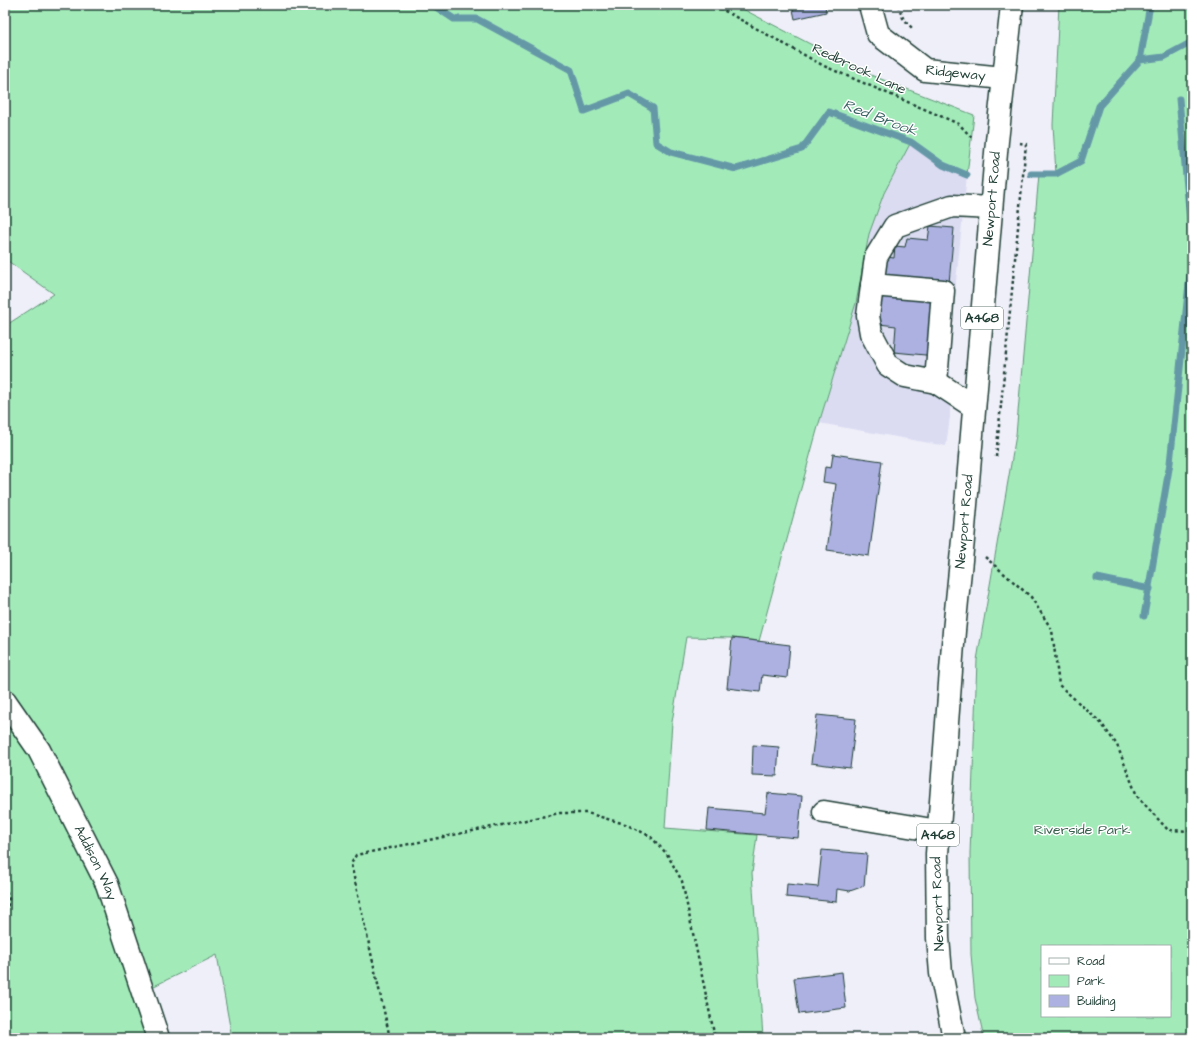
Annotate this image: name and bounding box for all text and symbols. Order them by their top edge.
street label: Redbrook Lane [809,38,910,100]
street label: Ridgeway [925,60,987,86]
water label: Red Brook [840,94,921,142]
street label: Newport Road [978,151,1006,247]
road number: A468 [961,307,1003,329]
street label: Newport Road [950,474,979,570]
park label: Riverside Park [1034,820,1131,840]
street label: Addison Way [69,822,122,903]
road number: A468 [917,824,959,846]
street label: Newport Road [926,856,950,952]
legend [1041,945,1171,1017]
text: Road [1077,953,1105,970]
text: Park [1077,973,1105,990]
text: Building [1077,993,1115,1011]

